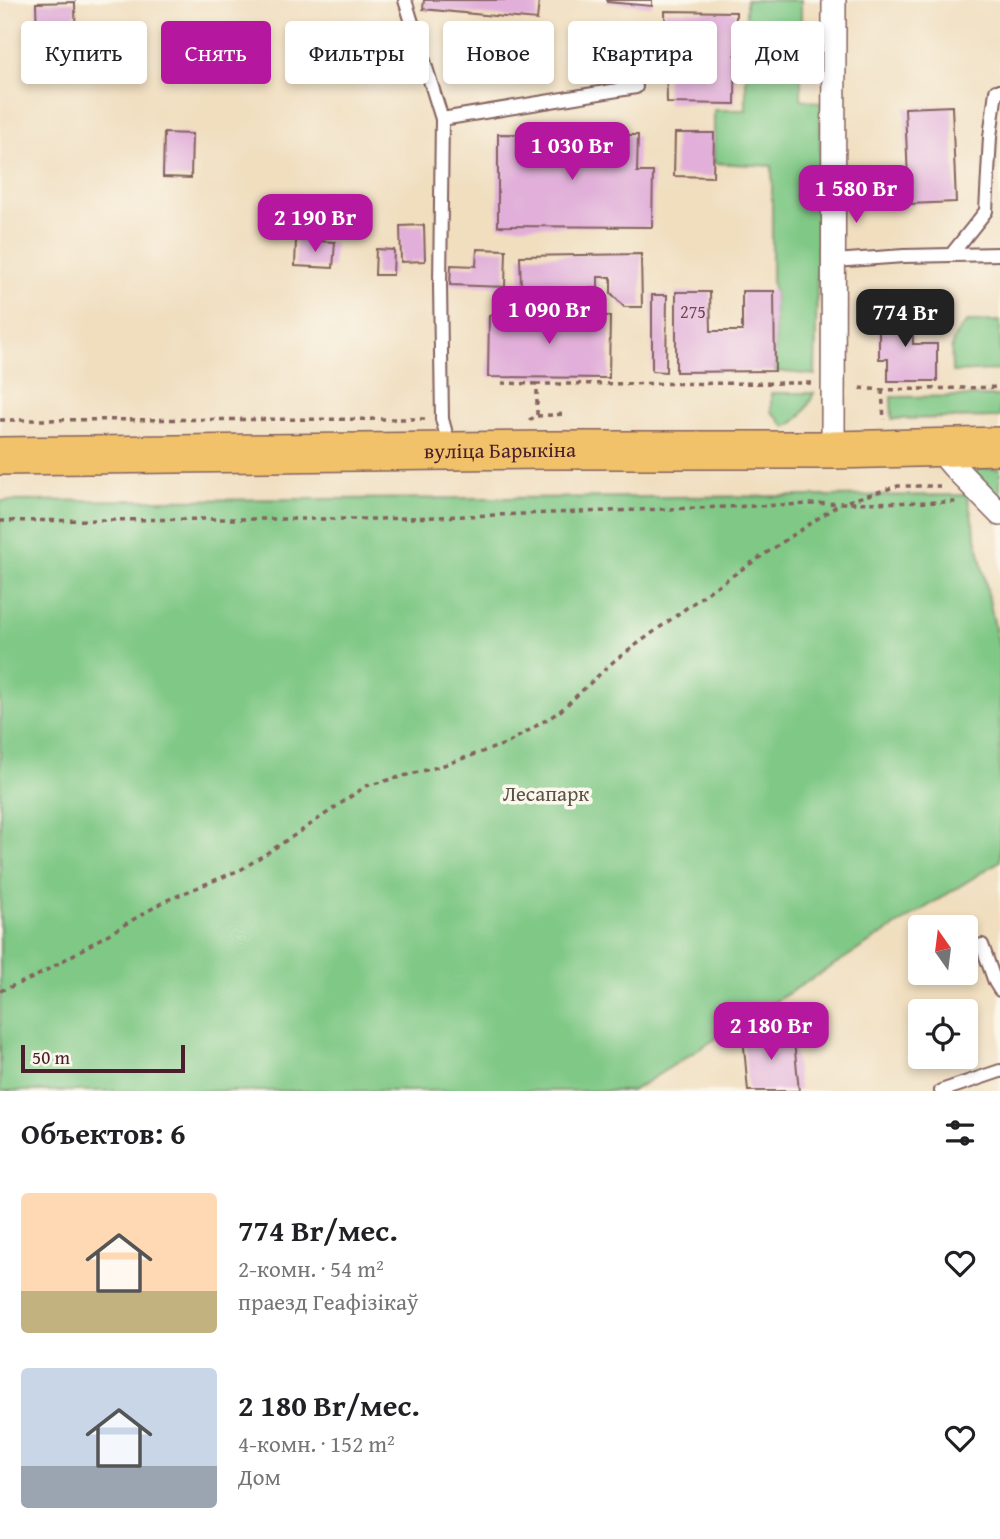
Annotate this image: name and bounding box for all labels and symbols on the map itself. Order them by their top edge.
pin: 1 030 Br [500,122,644,182]
pin: 1 580 Br [784,166,928,225]
pin: 2 190 Br [243,194,387,254]
pin: 1 090 Br [477,286,621,346]
pin: 774 Br [848,290,962,349]
house number: 275 [680,298,706,325]
street label: вуліца Барыкіна [424,434,576,466]
park label: Лесапарк [503,778,589,809]
north arrow [908,915,978,985]
pin: 2 180 Br [699,1002,843,1062]
scale bar [21,1042,186,1074]

